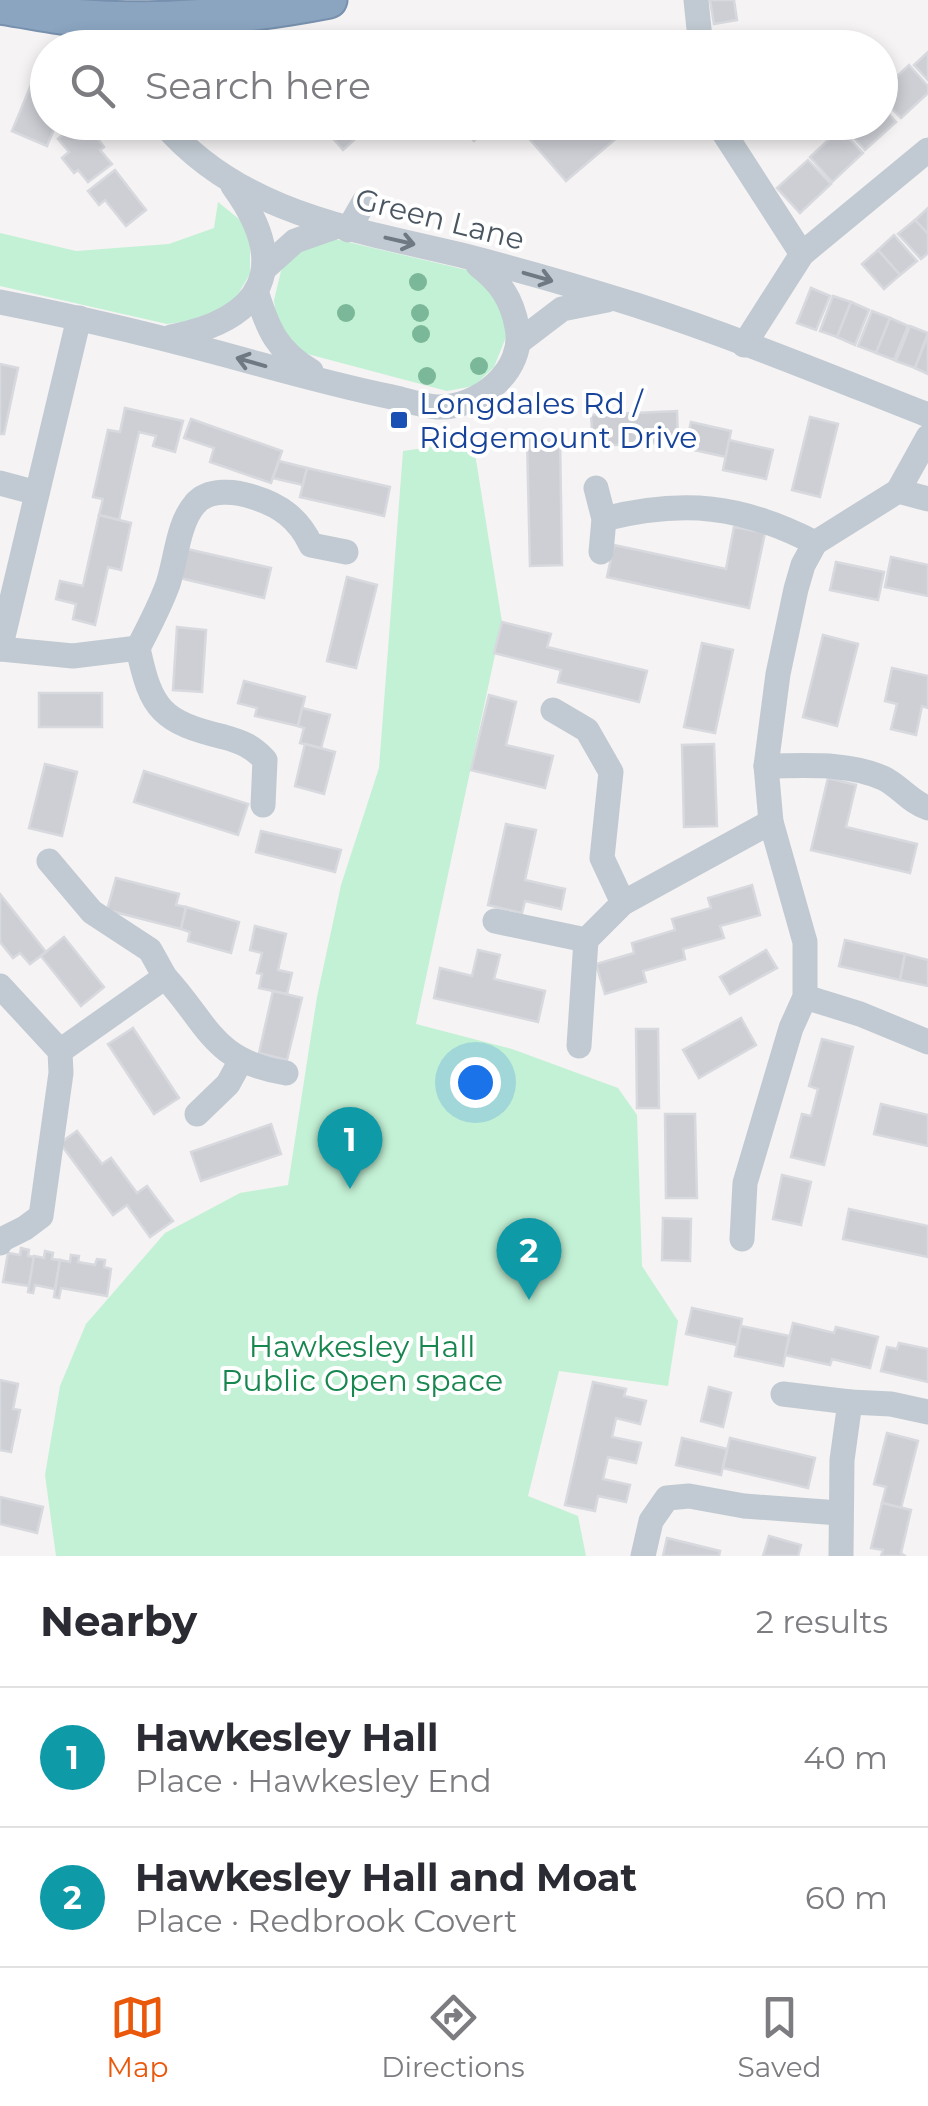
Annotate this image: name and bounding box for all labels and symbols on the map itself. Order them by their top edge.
street label: Green Lane [352,180,528,258]
one-way arrow [383,233,415,251]
one-way arrow [522,269,553,287]
one-way arrow [236,352,267,370]
place label: Longdales Rd / Ridgemount Drive [419,385,697,456]
marker: Longdales Rd / Ridgemount Drive [388,409,410,431]
your location [450,1057,501,1108]
pin: 1 [318,1106,382,1189]
pin: 2 [496,1218,562,1300]
park label: Hawkesley Hall Public Open space [221,1328,503,1399]

